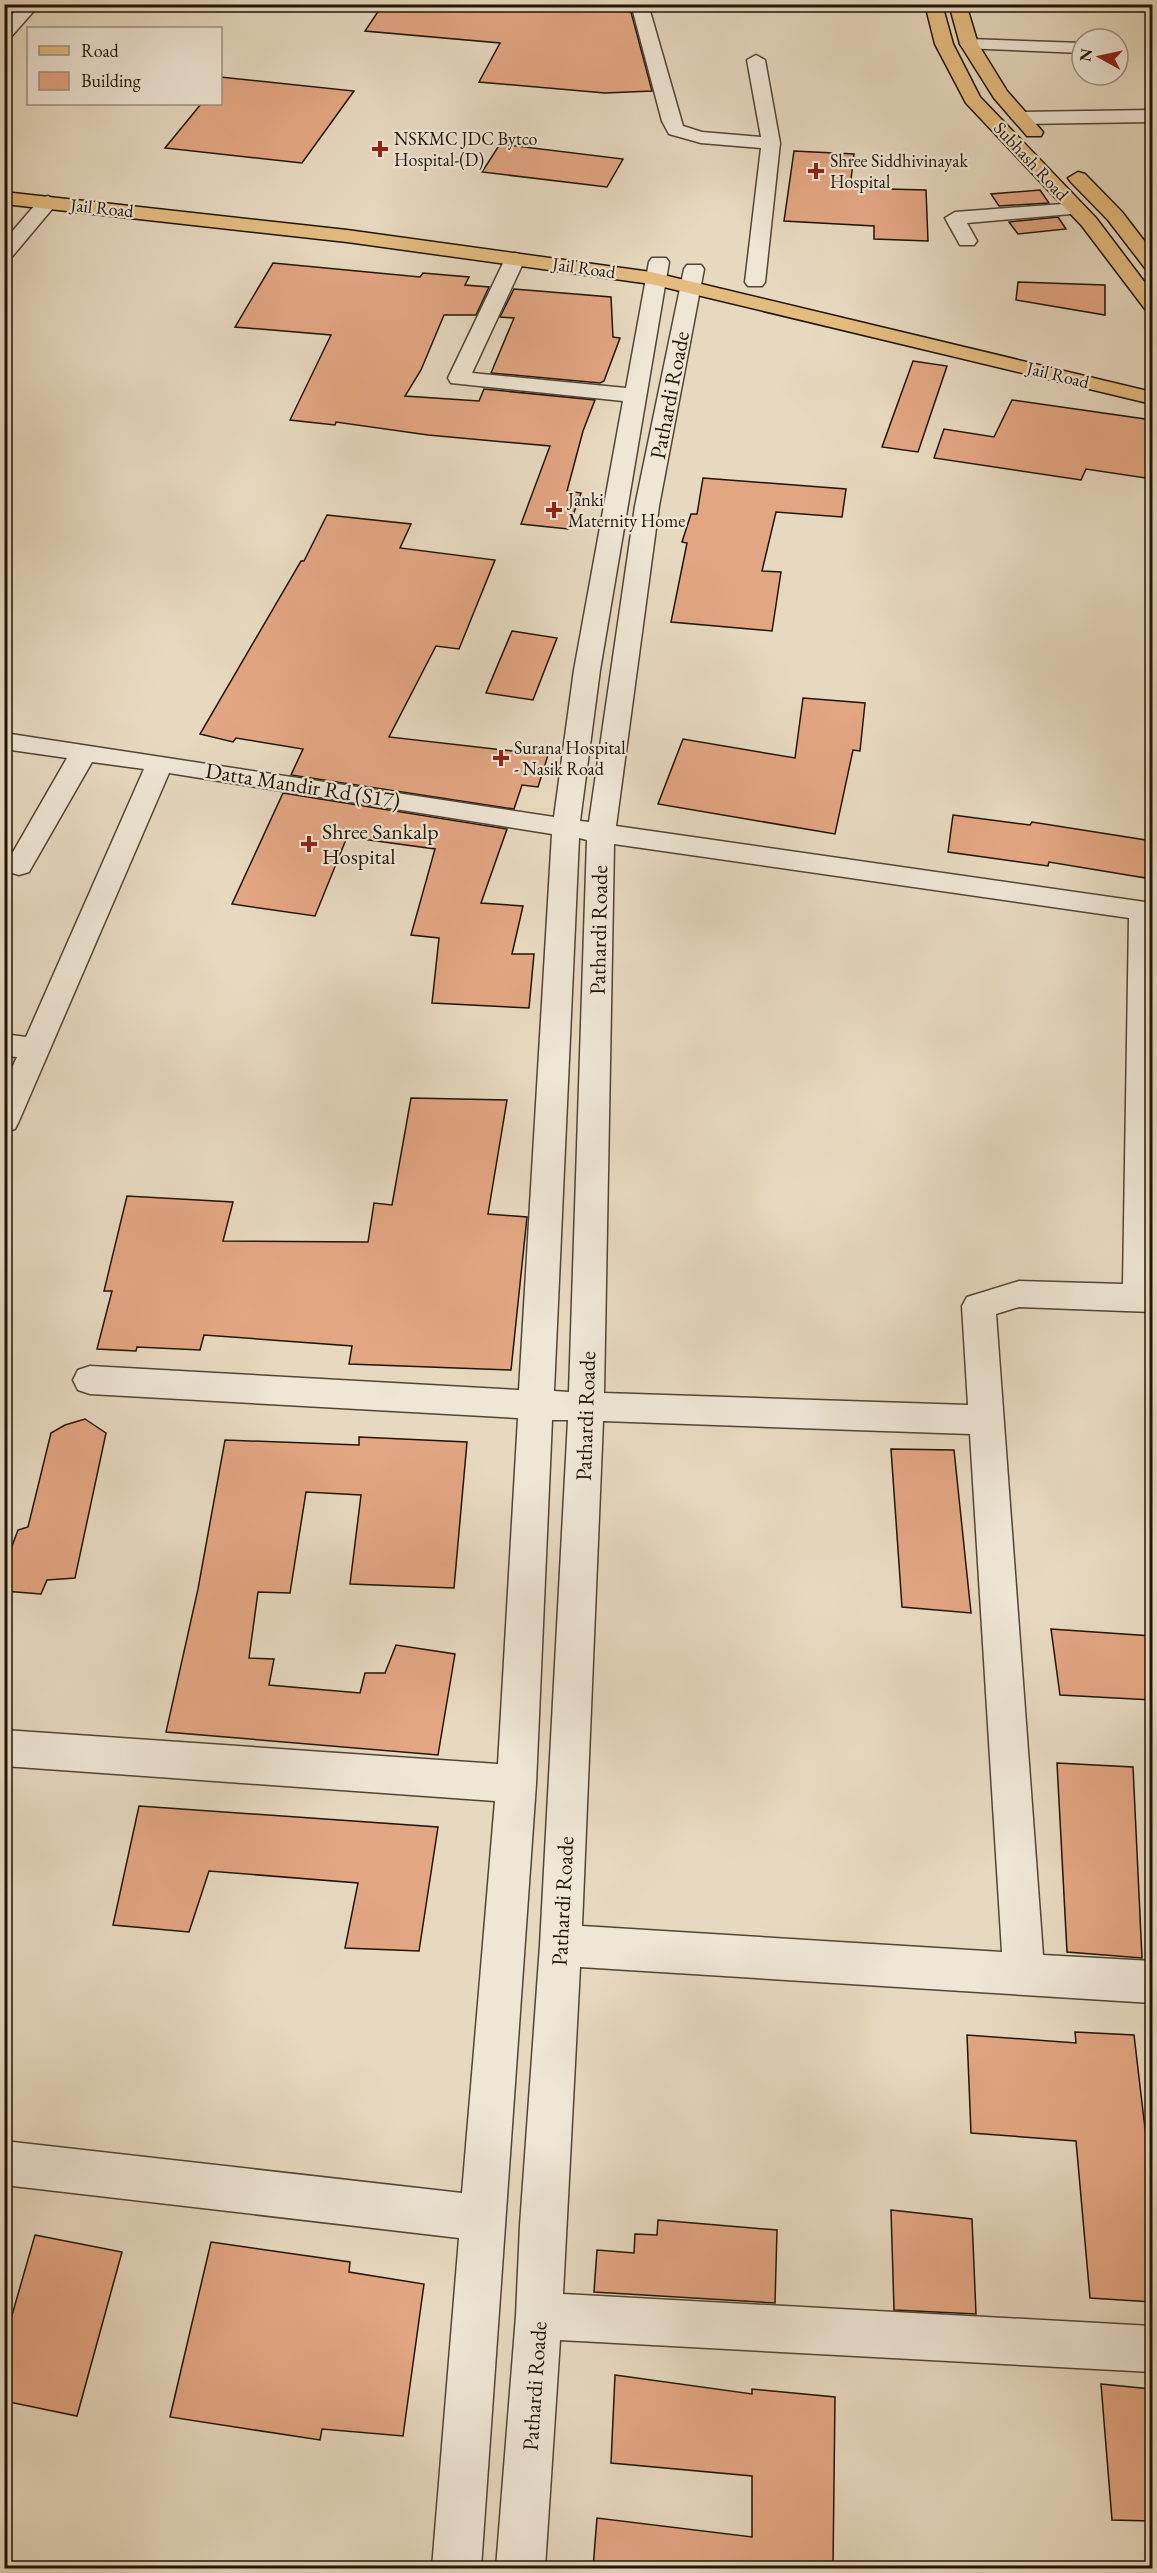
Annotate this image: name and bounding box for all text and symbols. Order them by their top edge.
legend [27,27,222,105]
north arrow [1070,27,1130,87]
text: Road [81,39,120,62]
text: N [1074,47,1097,63]
text: Building [81,69,141,92]
street label: Subhash Road [989,116,1074,206]
place label: NSKMC JDC Bytco Hospital-(D) [394,127,538,171]
marker: NSKMC JDC Bytco Hospital-(D) [371,140,389,158]
place label: Shree Siddhivinayak Hospital [830,149,968,193]
marker: Shree Siddhivinayak Hospital [807,162,825,180]
street label: Jail Road [67,193,136,222]
street label: Jail Road [549,251,618,283]
street label: Pathardi Roade [643,328,696,462]
street label: Jail Road [1023,355,1092,394]
place label: Janki Maternity Home [566,488,685,532]
marker: Janki Maternity Home [545,501,563,519]
place label: Surana Hospital - Nasik Road [514,736,626,780]
marker: Surana Hospital - Nasik Road [492,749,510,767]
street label: Datta Mandir Rd (S17) [203,756,402,815]
place label: Shree Sankalp Hospital [322,817,439,871]
marker: Shree Sankalp Hospital [300,835,318,853]
street label: Pathardi Roade [583,864,614,995]
street label: Pathardi Roade [569,1350,602,1481]
street label: Pathardi Roade [545,1835,580,1967]
street label: Pathardi Roade [516,2320,554,2452]

